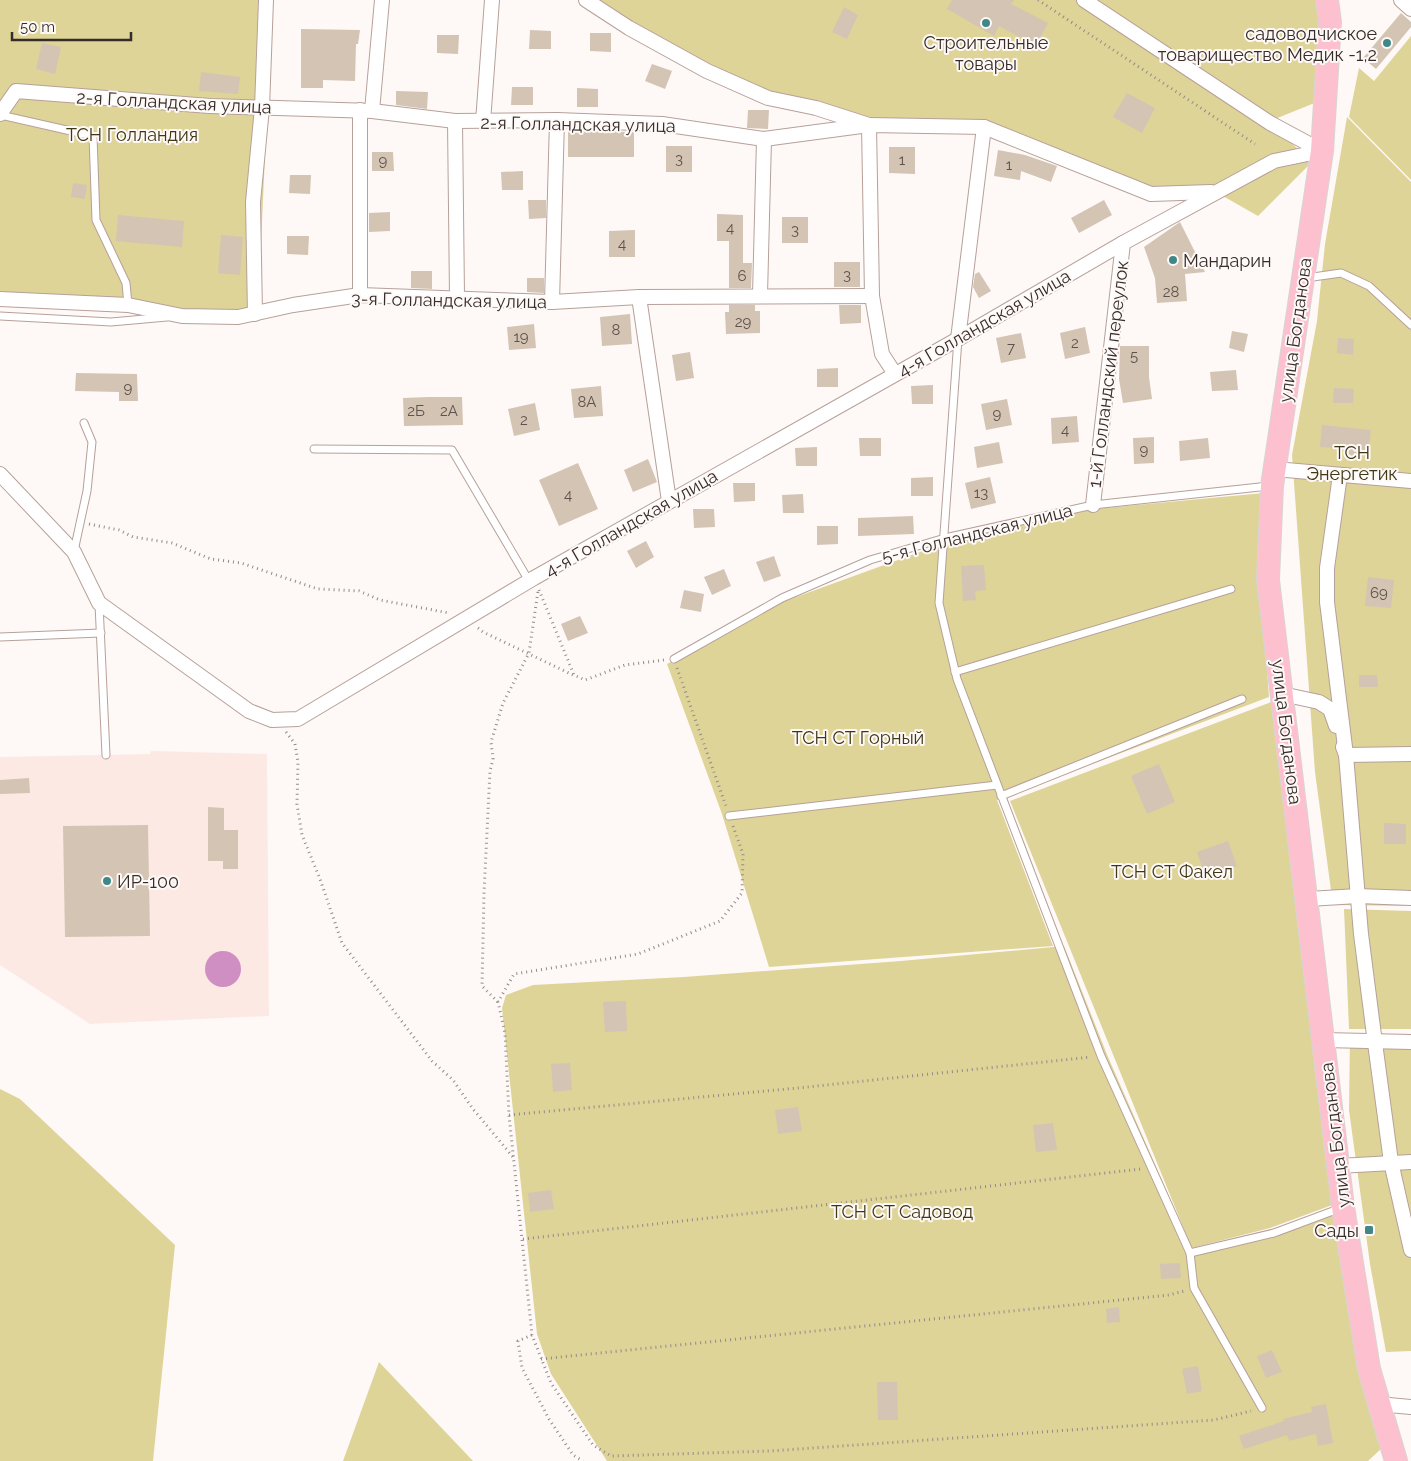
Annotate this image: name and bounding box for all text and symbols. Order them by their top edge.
scale bar [12,10,131,42]
marker: Строительные товары [980,17,992,29]
text: 50 m [20,18,55,36]
place label: садоводчиское товарищество Медик -1,2 [1158,23,1377,65]
place label: Строительные товары [924,32,1049,74]
marker: садоводчиское товарищество Медик -1,2 [1381,37,1393,49]
street label: 2-я Голландская улица [76,86,272,118]
street label: 2-я Голландская улица [480,112,676,136]
park label: ТСН Голландия [66,124,198,145]
house number: 3 [675,150,683,168]
house number: 1 [899,151,906,169]
house number: 9 [379,152,388,170]
house number: 1 [1006,156,1013,174]
house number: 4 [726,219,734,237]
house number: 3 [791,221,799,239]
house number: 4 [618,235,626,253]
place label: Мандарин [1183,250,1272,271]
marker: Мандарин [1167,254,1179,266]
street label: улица Богданова [1274,256,1316,404]
street label: 1-й Голландский переулок [1084,259,1132,489]
street label: 4-я Голландская улица [894,265,1074,381]
house number: 3 [843,266,851,284]
house number: 6 [737,267,747,285]
house number: 28 [1163,283,1179,301]
street label: 3-я Голландская улица [351,288,547,312]
house number: 29 [735,313,752,331]
house number: 8 [612,321,621,339]
house number: 19 [513,328,529,346]
house number: 2 [1071,334,1079,352]
house number: 7 [1007,339,1015,357]
house number: 5 [1130,347,1138,365]
house number: 9 [124,379,133,397]
house number: 8А [578,393,596,411]
house number: 2Б [407,402,425,420]
house number: 2А [440,402,458,420]
house number: 9 [993,405,1002,423]
house number: 2 [520,411,528,429]
house number: 4 [1061,421,1069,439]
house number: 9 [1140,441,1149,459]
park label: ТСН Энергетик [1306,442,1398,484]
street label: 4-я Голландская улица [541,465,721,581]
house number: 13 [974,484,988,502]
house number: 4 [564,486,572,504]
street label: 5-я Голландская улица [879,499,1075,567]
house number: 69 [1370,584,1388,602]
street label: улица Богданова [1268,658,1306,806]
park label: ТСН СТ Горный [792,727,924,748]
park label: ТСН СТ Факел [1111,861,1233,882]
place label: ИР-100 [117,871,179,892]
marker: ИР-100 [101,875,113,887]
street label: улица Богданова [1316,1061,1354,1209]
park label: ТСН СТ Садовод [831,1201,973,1222]
place label: Сады [1314,1220,1359,1241]
marker: Сады [1363,1224,1375,1236]

